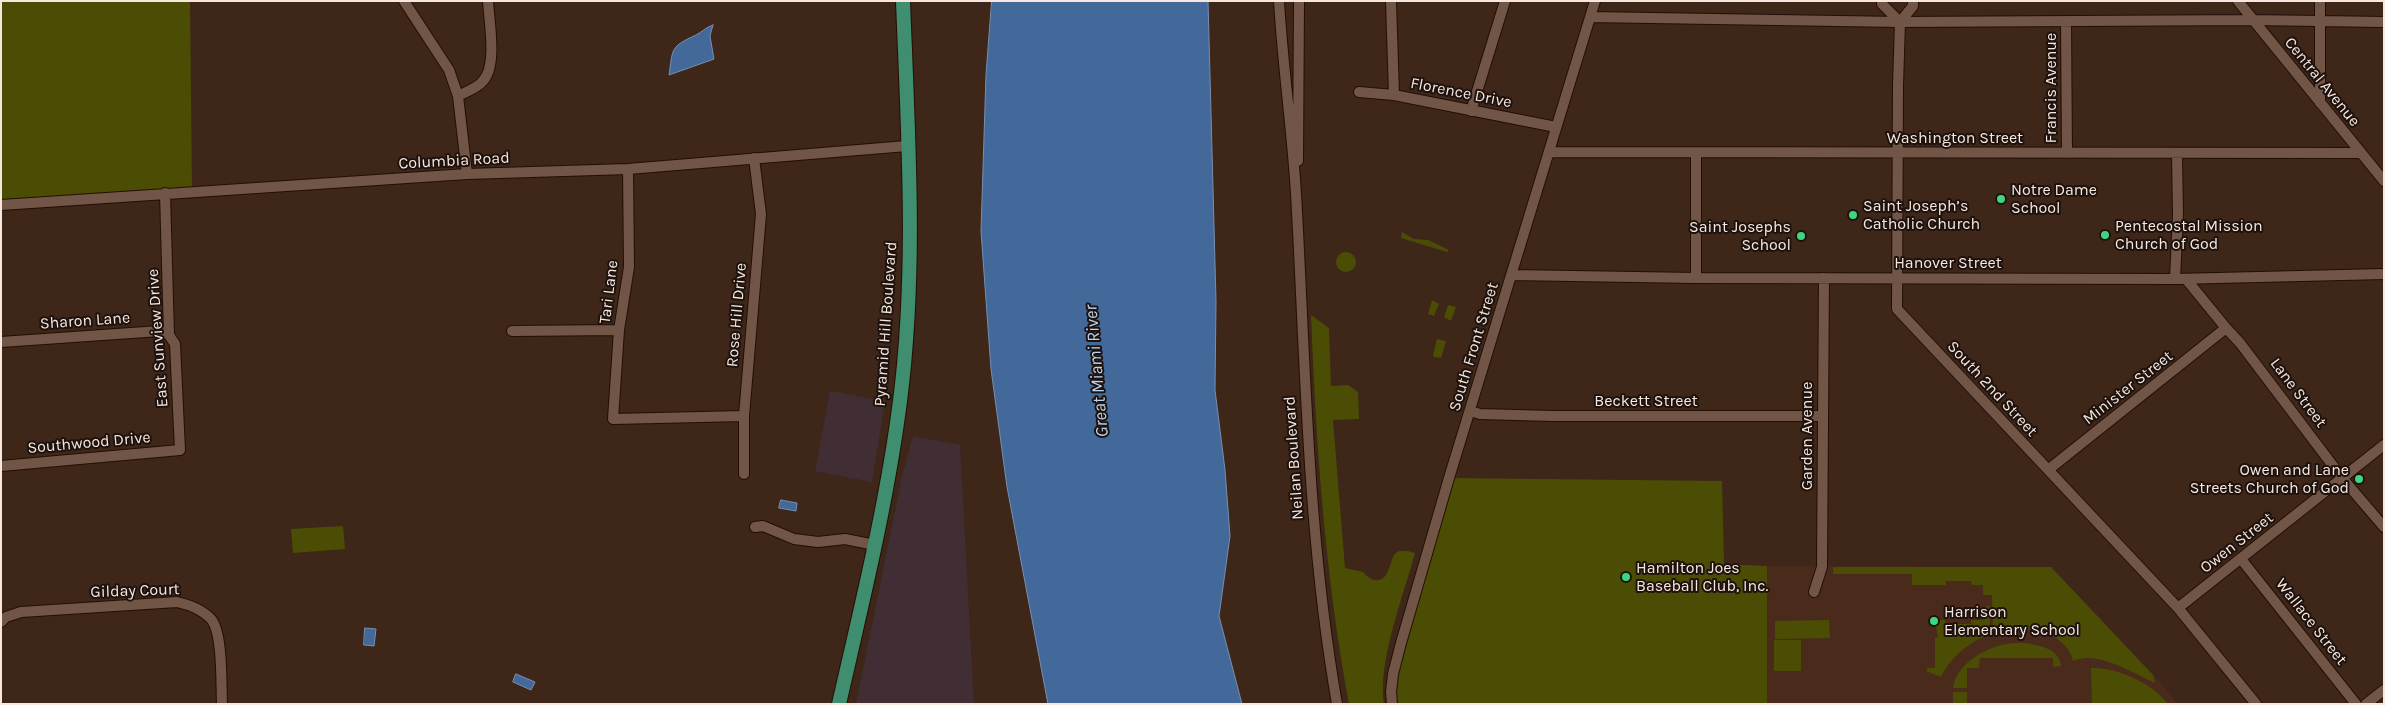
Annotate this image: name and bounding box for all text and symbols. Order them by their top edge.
street label: Francis Avenue [2041,33,2061,143]
street label: Central Avenue [2280,34,2364,130]
street label: Florence Drive [1409,74,1513,112]
street label: Washington Street [1887,128,2023,148]
street label: Columbia Road [398,148,510,174]
place label: Notre Dame School [2011,180,2097,218]
marker: Notre Dame School [1995,193,2007,205]
place label: Saint Joseph’s Catholic Church [1863,196,1980,234]
marker: Saint Joseph’s Catholic Church [1847,209,1859,221]
place label: Pentecostal Mission Church of God [2115,216,2263,254]
place label: Saint Josephs School [1689,217,1791,255]
marker: Pentecostal Mission Church of God [2099,229,2111,241]
marker: Saint Josephs School [1795,230,1807,242]
street label: Pyramid Hill Boulevard [871,241,901,407]
street label: Hanover Street [1894,253,2002,273]
street label: Tari Lane [596,259,622,325]
street label: Rose Hill Drive [723,262,751,368]
street label: East Sunview Drive [144,268,172,408]
street label: South Front Street [1445,280,1503,414]
water label: Great Miami River [1080,304,1114,438]
street label: Sharon Lane [39,308,131,334]
street label: South 2nd Street [1943,337,2041,441]
street label: Minister Street [2079,347,2177,429]
street label: Lane Street [2266,355,2330,431]
street label: Garden Avenue [1797,382,1817,490]
street label: Beckett Street [1594,391,1698,411]
street label: Neilan Boulevard [1280,396,1308,520]
street label: Southwood Drive [27,428,151,458]
place label: Owen and Lane Streets Church of God [2190,460,2349,498]
marker: Owen and Lane Streets Church of God [2353,473,2365,485]
street label: Owen Street [2197,508,2277,578]
place label: Hamilton Joes Baseball Club, Inc. [1636,558,1768,596]
marker: Hamilton Joes Baseball Club, Inc. [1620,571,1632,583]
street label: Wallace Street [2271,575,2351,669]
street label: Gilday Court [90,580,180,602]
place label: Harrison Elementary School [1944,602,2080,640]
marker: Harrison Elementary School [1928,615,1940,627]

